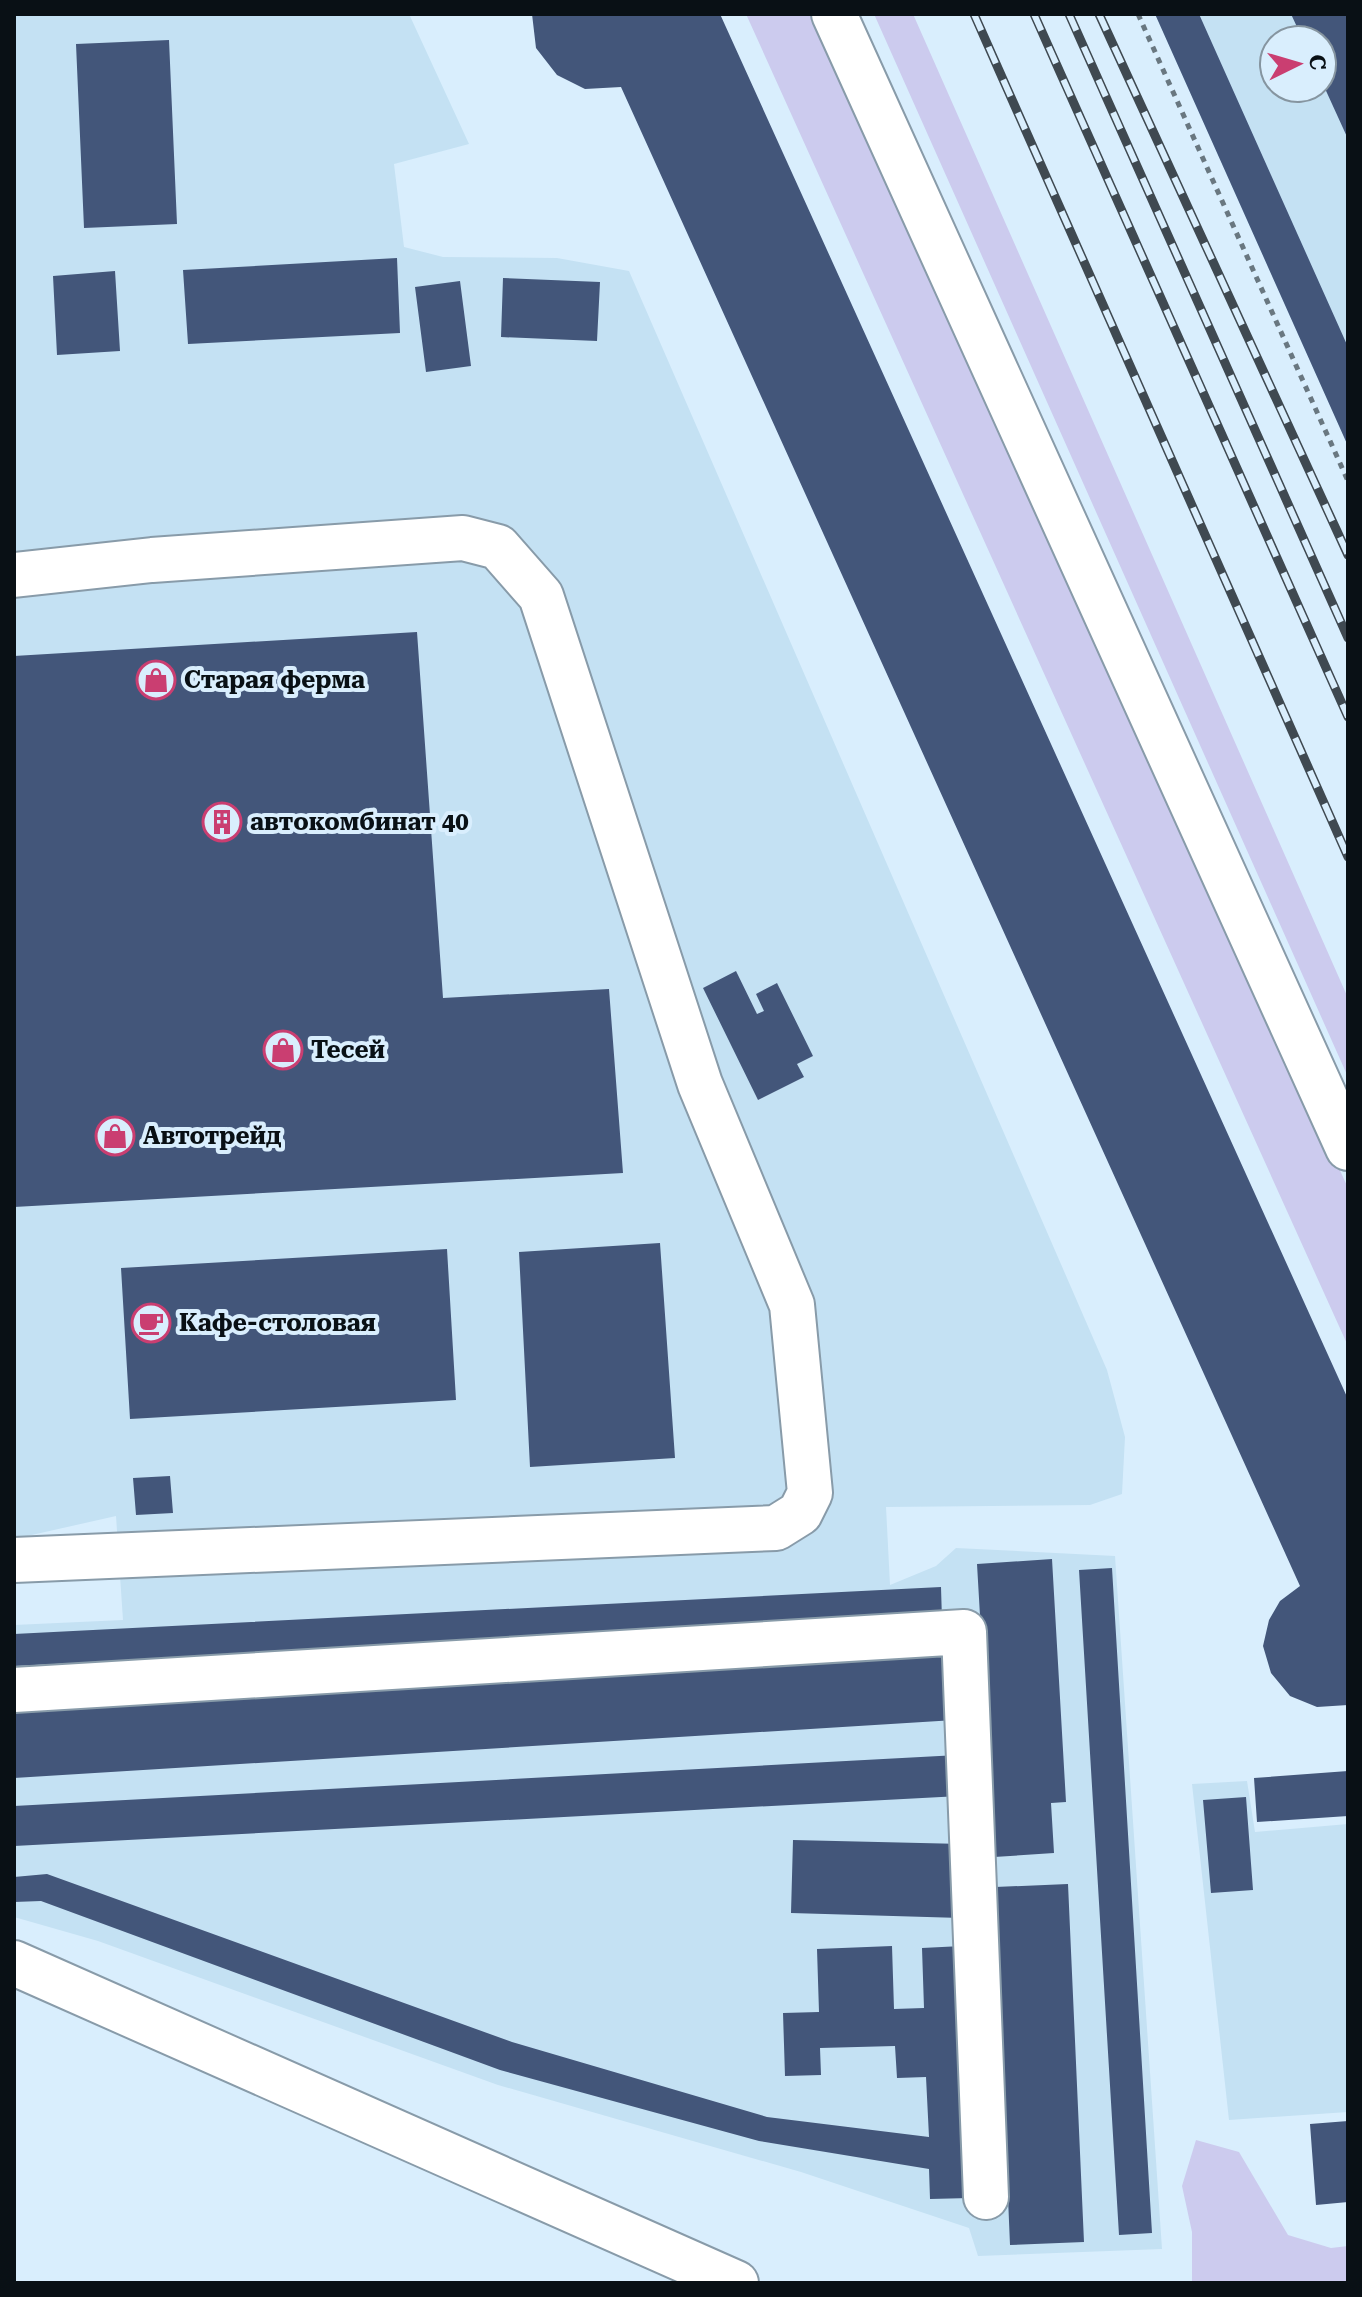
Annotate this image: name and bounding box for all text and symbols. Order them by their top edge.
north arrow [1258,24,1338,104]
text: С [1304,54,1331,71]
shop icon: Старая ферма [135,659,177,701]
place label: Старая ферма [184,666,365,694]
building icon: автокомбинат 40 [201,801,243,843]
place label: автокомбинат 40 [250,808,469,836]
shop icon: Тесей [262,1029,304,1071]
place label: Тесей [311,1036,385,1064]
shop icon: Автотрейд [94,1115,136,1157]
place label: Автотрейд [143,1122,281,1150]
cafe icon: Кафе-столовая [130,1302,172,1344]
place label: Кафе-столовая [179,1309,376,1337]

